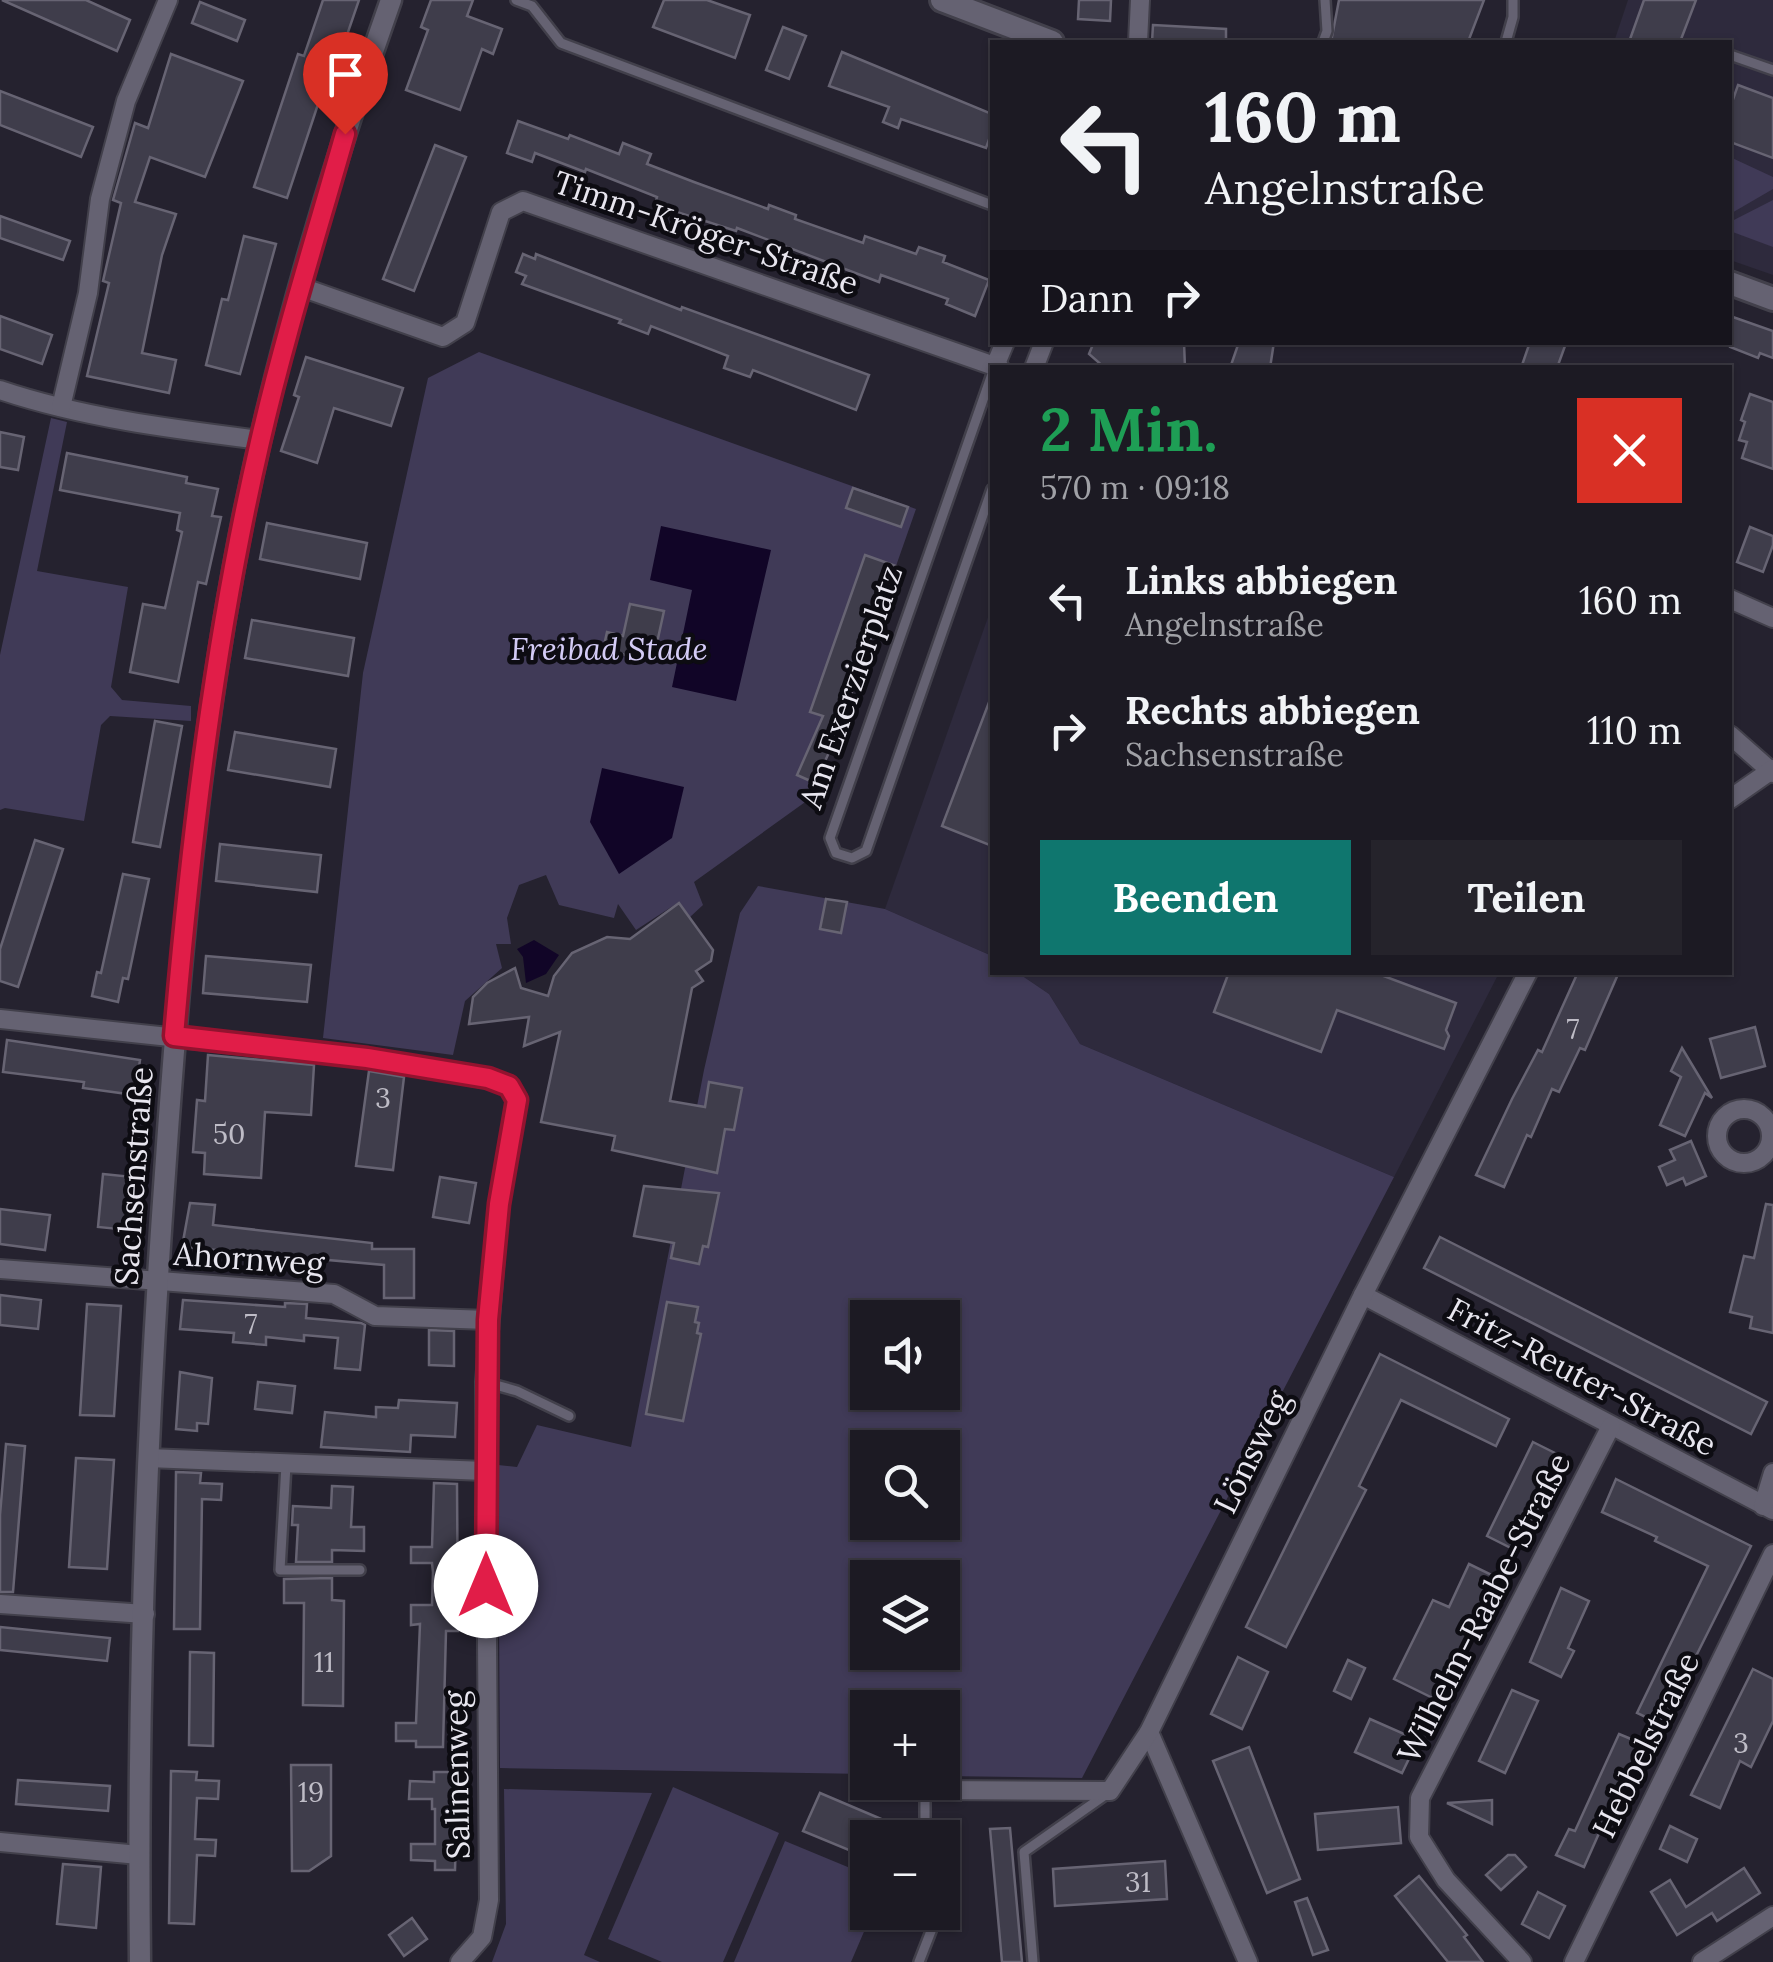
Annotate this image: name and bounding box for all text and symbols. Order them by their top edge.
pin [303,32,388,135]
icon: arrive [318,47,373,102]
text: 160 m [1205,72,1401,161]
icon: left [1040,80,1170,210]
text: Angelnstraße [1205,159,1485,216]
street label: Timm-Kröger-Straße [548,161,864,304]
icon: right [1154,270,1209,325]
text: Dann [1040,274,1134,322]
text: 2 Min. [1040,391,1217,467]
button: close [1577,398,1682,503]
text: 570 m · 09:18 [1040,467,1230,508]
text: Links abbiegen [1125,556,1397,604]
street label: Am Exerzierplatz [789,560,911,815]
icon: left [1040,573,1095,628]
text: 160 m [1579,576,1682,624]
text: Angelnstraße [1125,604,1324,645]
park label: Freibad Stade [510,628,708,669]
text: Rechts abbiegen [1125,686,1420,734]
icon: right [1040,703,1095,758]
text: 110 m [1587,706,1682,754]
text: Sachsenstraße [1125,734,1344,775]
button: Beenden [1040,840,1351,955]
button: Teilen [1371,840,1682,955]
house number: 7 [1567,1011,1580,1047]
street label: Sachsenstraße [105,1065,162,1287]
house number: 3 [375,1080,391,1116]
house number: 50 [213,1116,245,1152]
street label: Ahornweg [171,1233,327,1284]
street label: Fritz-Reuter-Straße [1441,1288,1724,1465]
map controls [850,1300,960,1930]
button: sound [850,1300,960,1410]
house number: 7 [245,1306,258,1342]
street label: Lönsweg [1204,1382,1299,1520]
button: search [850,1430,960,1540]
street label: Wilhelm-Raabe-Straße [1388,1446,1579,1769]
position arrow [434,1534,538,1638]
button: layers [850,1560,960,1670]
house number: 11 [314,1644,334,1680]
street label: Hebbelstraße [1583,1645,1708,1844]
street label: Salinenweg [435,1689,478,1860]
button: + [850,1690,960,1800]
house number: 3 [1733,1725,1749,1761]
house number: 19 [298,1774,324,1810]
button: − [850,1820,960,1930]
house number: 31 [1125,1864,1151,1900]

